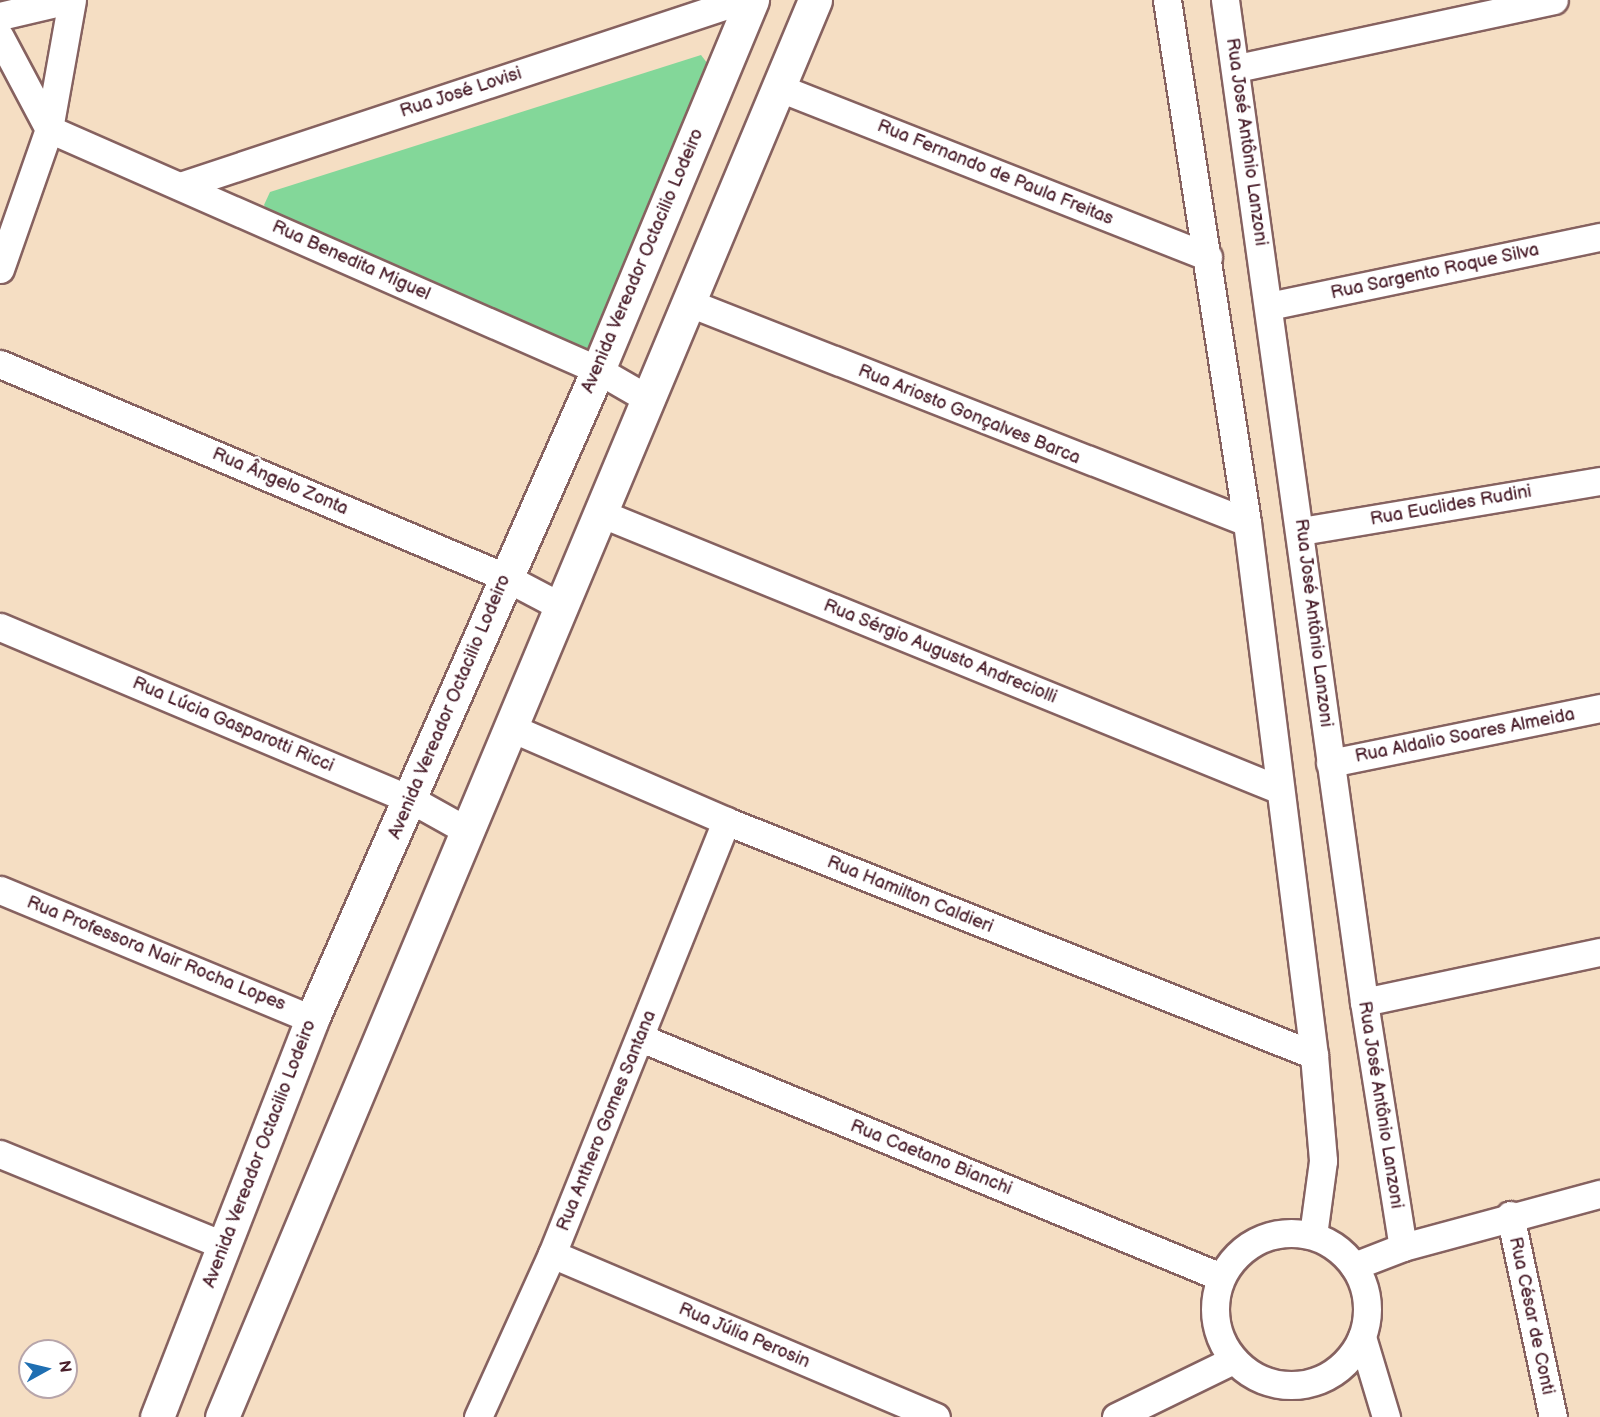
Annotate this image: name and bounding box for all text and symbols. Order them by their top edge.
street label: Rua José Antônio Lanzoni [1221,36,1271,248]
street label: Rua José Lovisi [397,63,525,123]
street label: Rua Fernando de Paula Freitas [874,116,1116,230]
street label: Avenida Vereador Octacilio Lodeiro [577,125,709,397]
street label: Rua Benedita Miguel [268,216,434,306]
street label: Rua Sargento Roque Silva [1328,239,1542,305]
street label: Rua Ariosto Gonçalves Barca [855,360,1083,470]
street label: Rua Ângelo Zonta [209,444,351,520]
street label: Rua Euclides Rudini [1369,481,1533,531]
street label: Rua José Antônio Lanzoni [1289,517,1337,729]
street label: Avenida Vereador Octacilio Lodeiro [384,571,516,843]
street label: Rua Sérgio Augusto Andreciolli [820,595,1060,709]
street label: Rua Lúcia Gasparotti Ricci [129,673,337,777]
street label: Rua Aldalio Soares Almeida [1353,704,1577,768]
street label: Rua Hamilton Caldieri [824,852,996,938]
street label: Rua Professora Nair Rocha Lopes [23,892,289,1016]
street label: Rua José Antônio Lanzoni [1353,999,1407,1211]
street label: Rua Anthero Gomes Santana [553,1007,661,1235]
street label: Avenida Vereador Octacilio Lodeiro [199,1017,321,1291]
street label: Rua Caetano Bianchi [847,1116,1015,1200]
street label: Rua César de Conti [1504,1235,1558,1397]
street label: Rua Júlia Perosin [675,1298,813,1374]
north arrow [18,1339,78,1399]
text: N [54,1359,75,1374]

